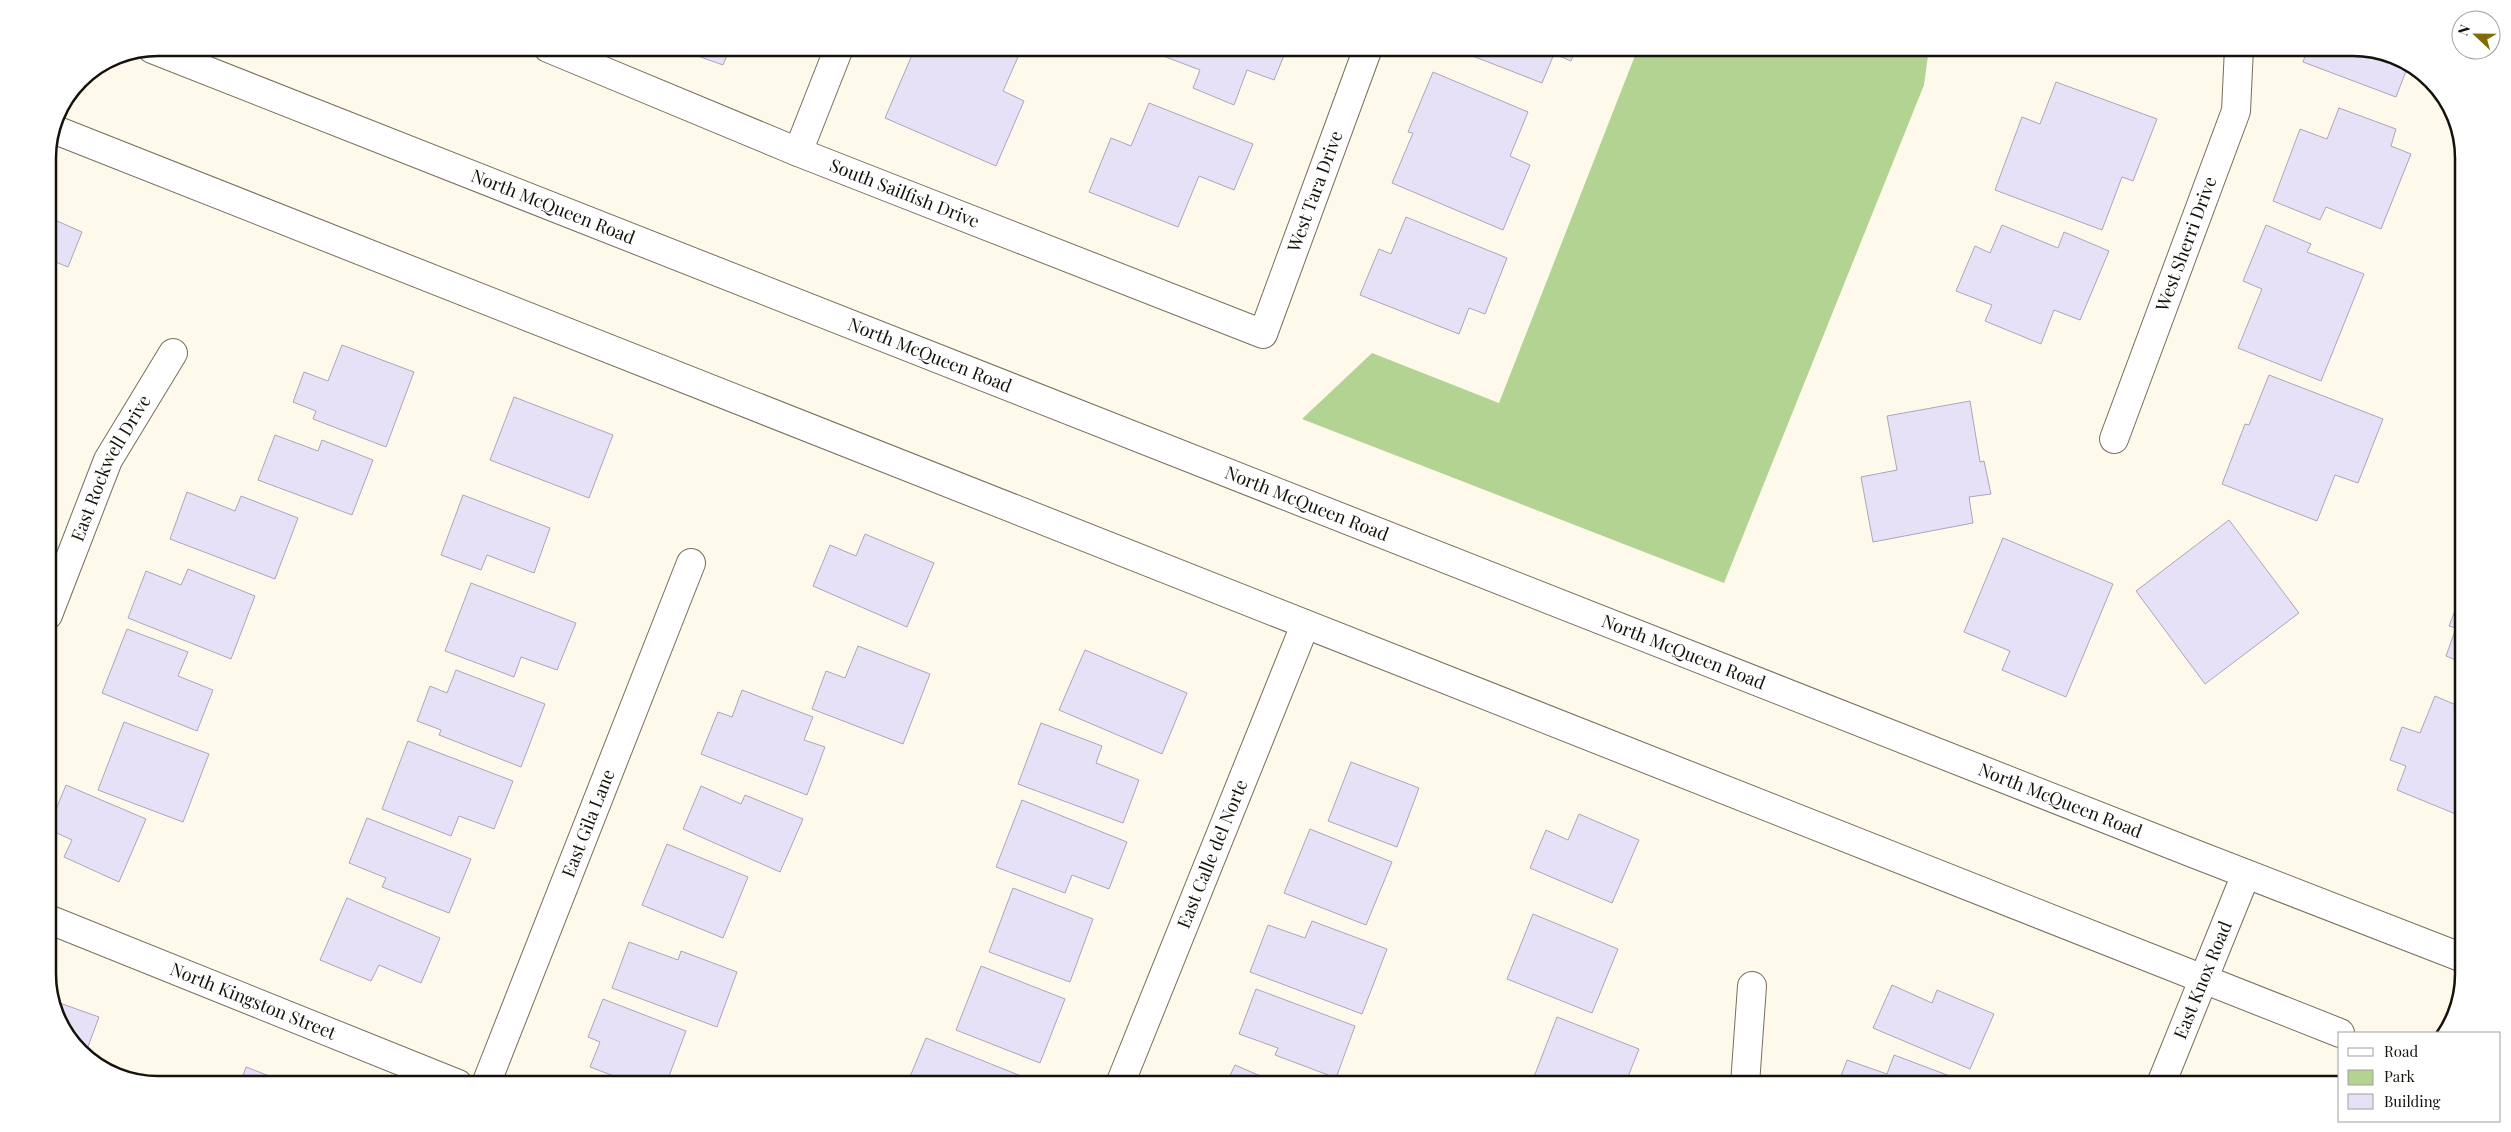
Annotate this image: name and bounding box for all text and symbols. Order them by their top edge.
north arrow [2451,10,2501,60]
text: N [2453,22,2474,38]
street label: West Tara Drive [1281,127,1348,256]
street label: South Sailfish Drive [826,153,983,233]
street label: North McQueen Road [468,163,639,249]
street label: West Sherri Drive [2149,173,2222,315]
street label: North McQueen Road [845,311,1016,398]
street label: East Rockwell Drive [65,390,156,545]
street label: North McQueen Road [1222,460,1393,546]
street label: North McQueen Road [1598,608,1770,695]
street label: North McQueen Road [1975,757,2146,843]
street label: East Gila Lane [555,766,620,881]
street label: East Calle del Norte [1171,776,1253,932]
street label: East Knox Road [2167,917,2237,1042]
street label: North Kingston Street [167,956,340,1045]
legend [2338,1032,2501,1122]
text: Road [2384,1041,2418,1061]
text: Park [2384,1066,2416,1086]
text: Building [2384,1091,2441,1111]

